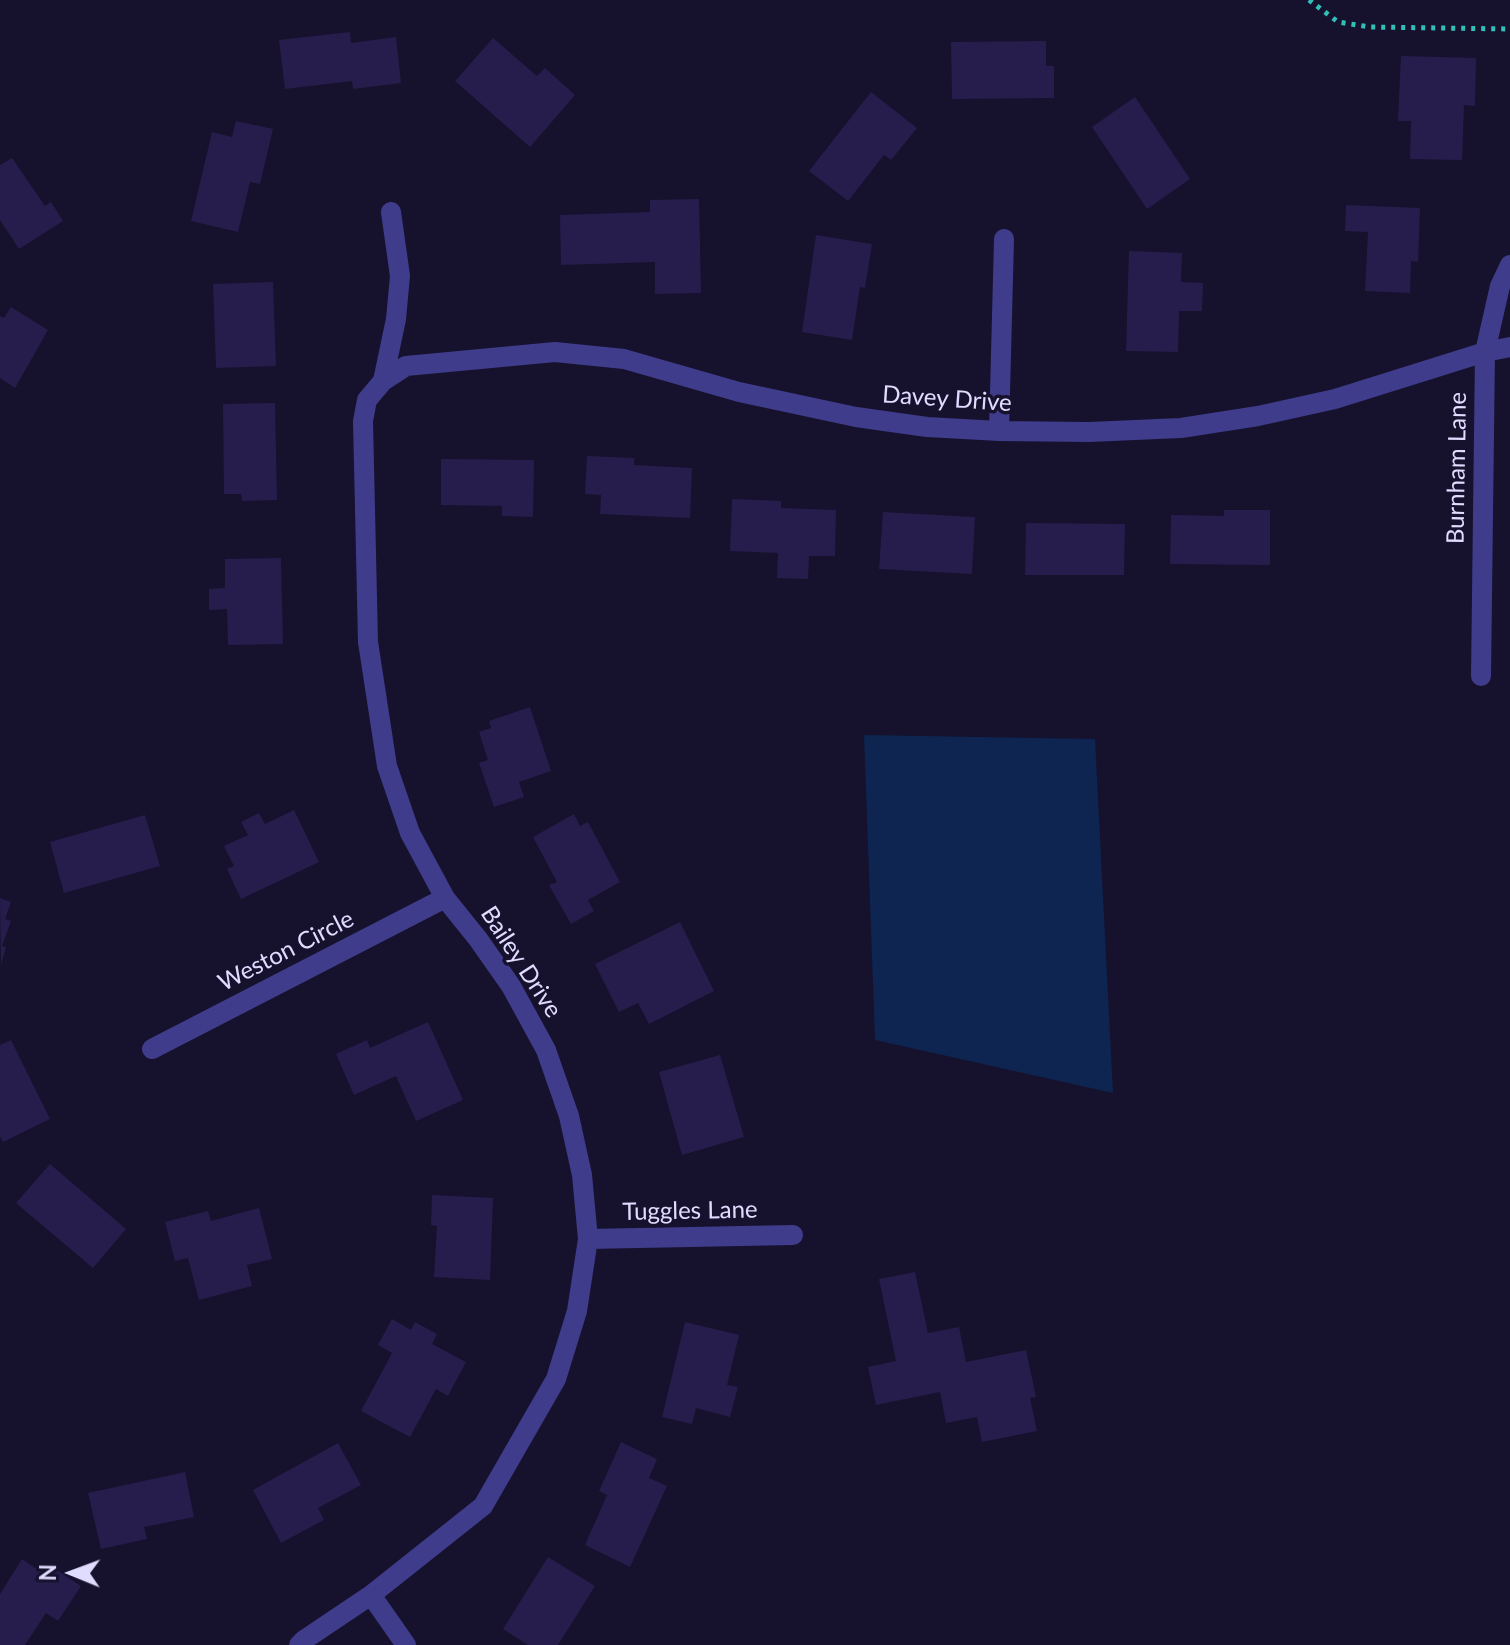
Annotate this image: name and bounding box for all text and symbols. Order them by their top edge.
street label: Davey Drive [881,380,1013,418]
street label: Burnham Lane [1441,392,1473,544]
street label: Bailey Drive [474,901,568,1023]
street label: Weston Circle [213,905,359,997]
street label: Tuggles Lane [622,1195,758,1227]
north arrow [32,1533,112,1613]
text: N [34,1564,61,1581]

